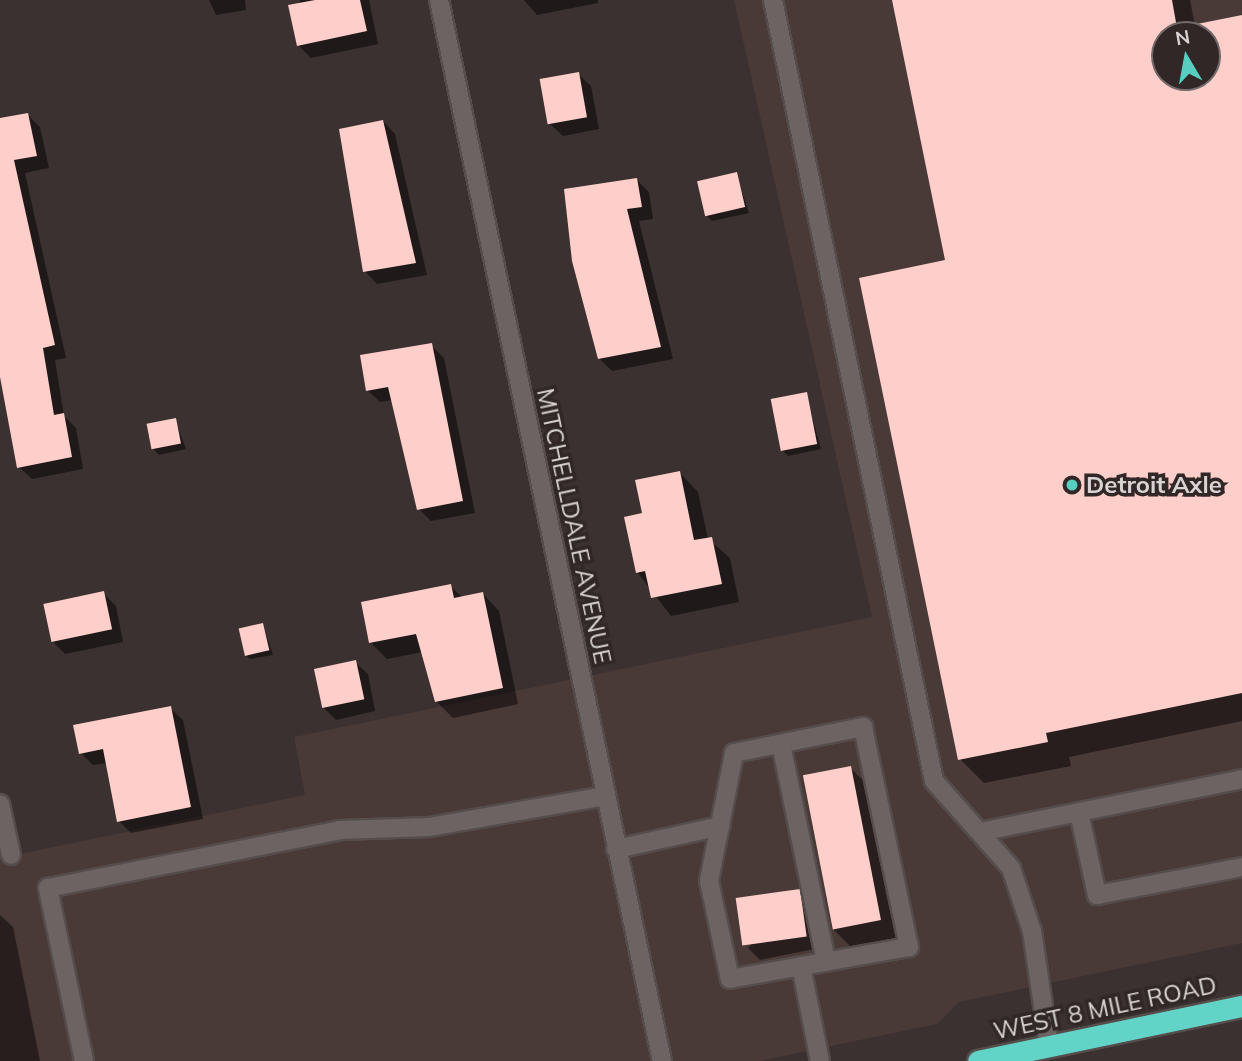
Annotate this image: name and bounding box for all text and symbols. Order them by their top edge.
north arrow [1151,21,1221,91]
text: N [1174,24,1192,50]
street label: MITCHELLDALE AVENUE [531,386,617,666]
place label: Detroit Axle [1086,471,1222,499]
marker: Detroit Axle [1064,477,1080,493]
street label: WEST 8 MILE ROAD [991,970,1219,1046]

